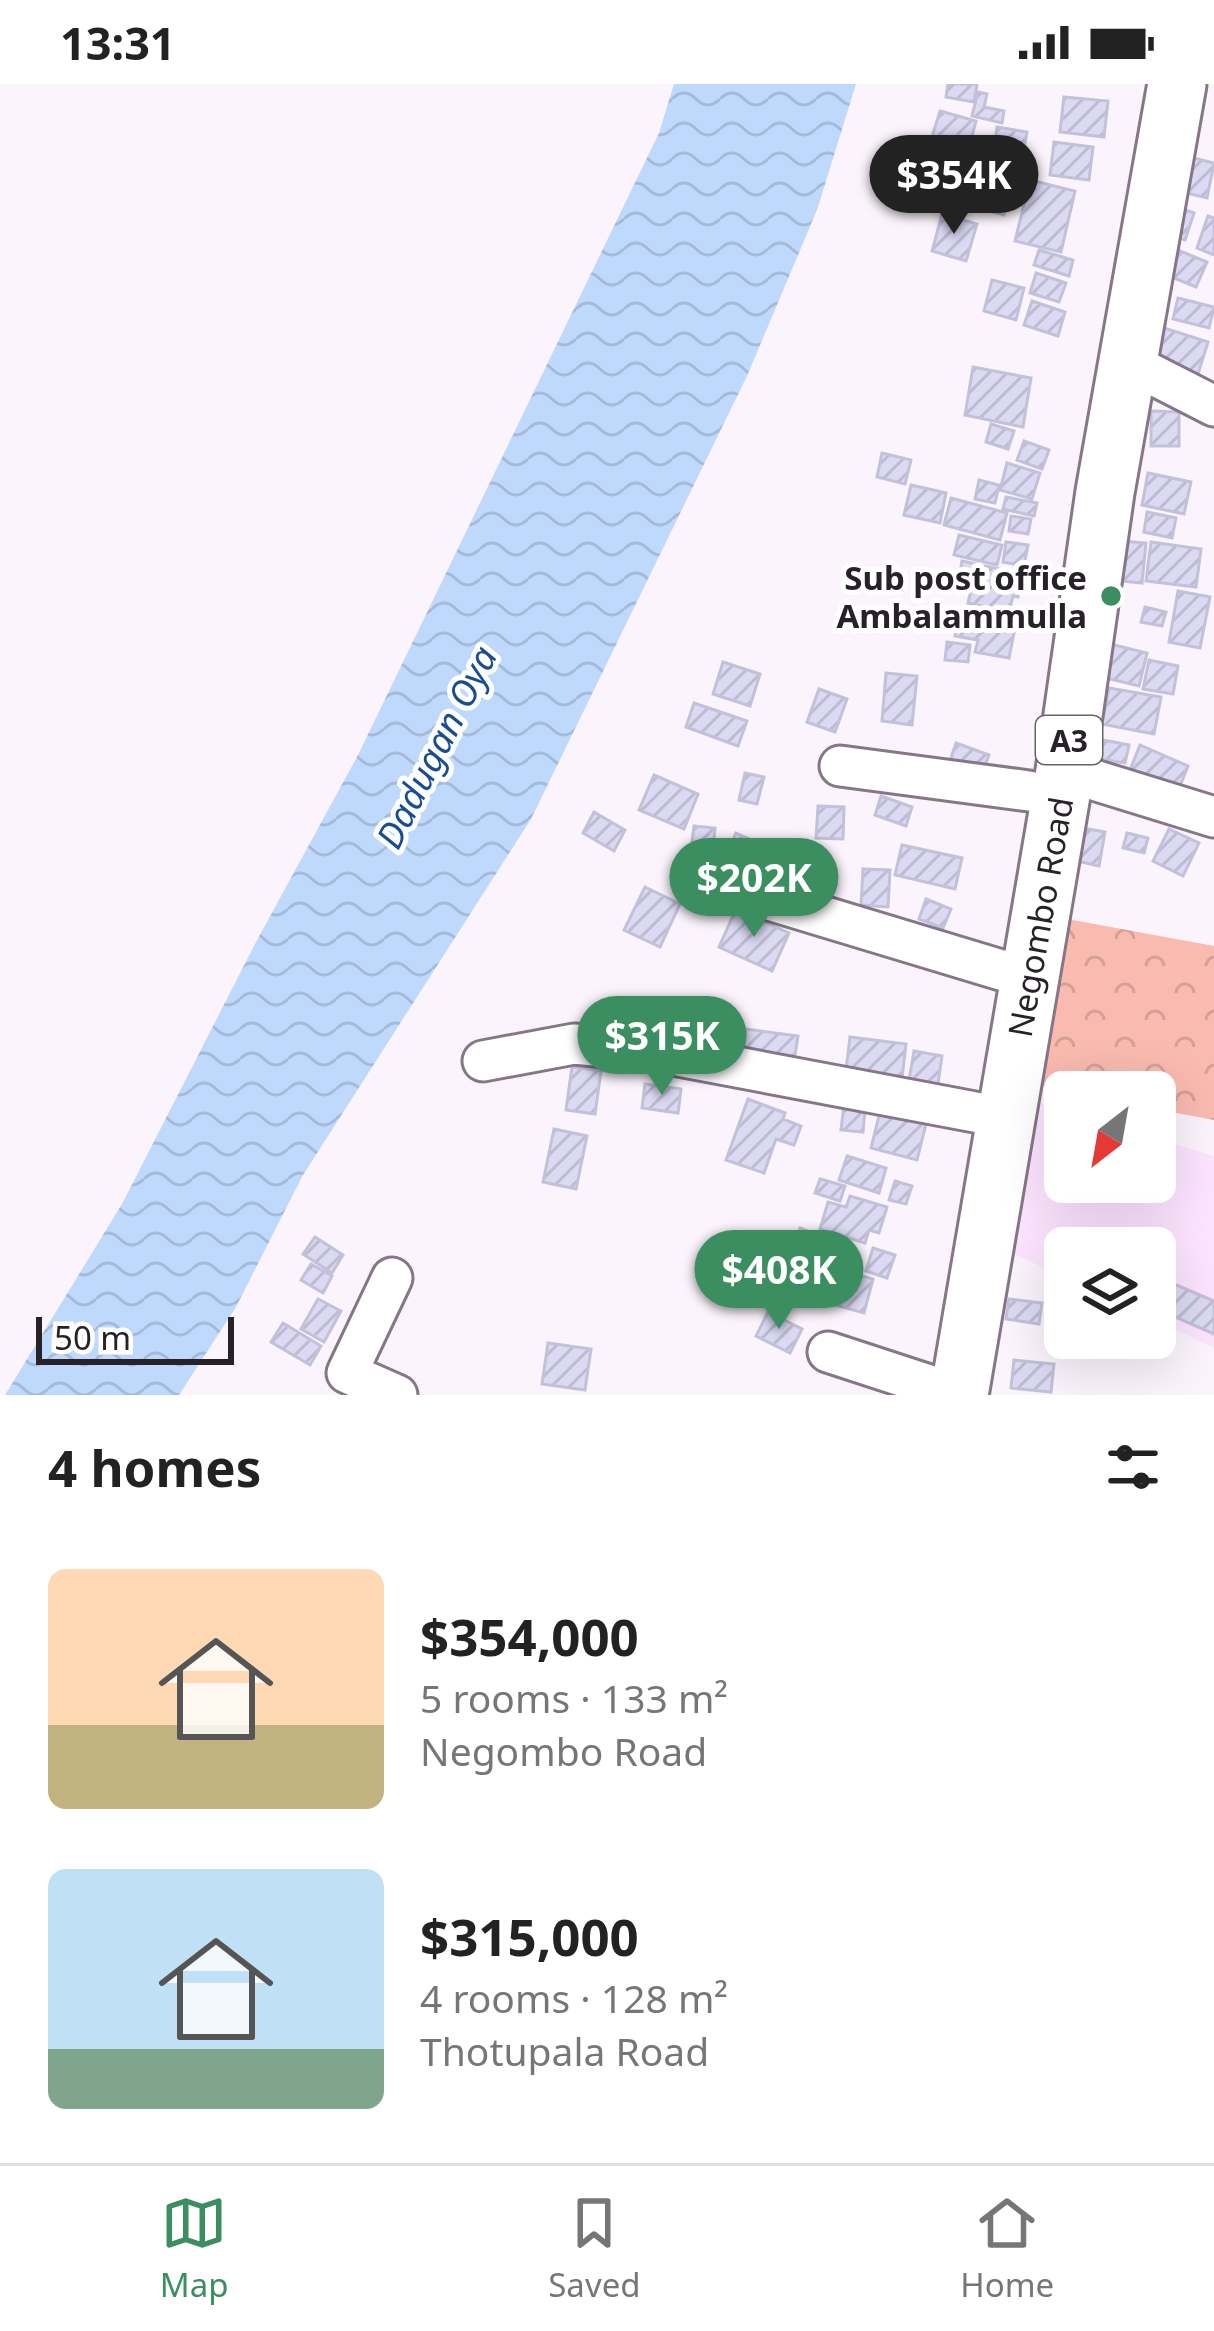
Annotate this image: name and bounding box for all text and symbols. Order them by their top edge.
text: 13:31 [60,12,176,73]
pin: $354K [870,135,1038,237]
text: $354K [896,147,1012,200]
place label: Sub post office Ambalammulla [837,555,1087,638]
marker: Sub post office Ambalammulla [1098,583,1124,609]
water label: Dadugan Oya [364,637,508,857]
road number: A3 [1036,716,1102,764]
street label: Negombo Road [997,793,1083,1041]
pin: $202K [670,838,838,940]
text: $202K [696,850,812,903]
pin: $315K [578,996,746,1098]
text: $315K [604,1008,720,1061]
north arrow [1044,1071,1176,1203]
map controls [1044,1071,1176,1359]
button: layers [1044,1227,1176,1359]
pin: $408K [695,1230,863,1332]
text: $408K [721,1242,837,1295]
scale bar [36,1311,234,1364]
text: 50 m [54,1315,131,1360]
text: 4 homes [48,1432,261,1502]
icon: filters [1100,1434,1166,1500]
text: $354,000 [420,1601,639,1671]
icon: home [144,1617,288,1761]
text: 5 rooms · 133 m² [420,1671,728,1724]
text: Negombo Road [420,1724,707,1777]
text: $315,000 [420,1901,639,1971]
icon: home [144,1917,288,2061]
text: 4 rooms · 128 m² [420,1971,728,2024]
text: Thotupala Road [420,2024,709,2077]
tab: Map [160,2190,229,2307]
tab: Saved [548,2190,641,2307]
tab: Home [960,2190,1054,2307]

